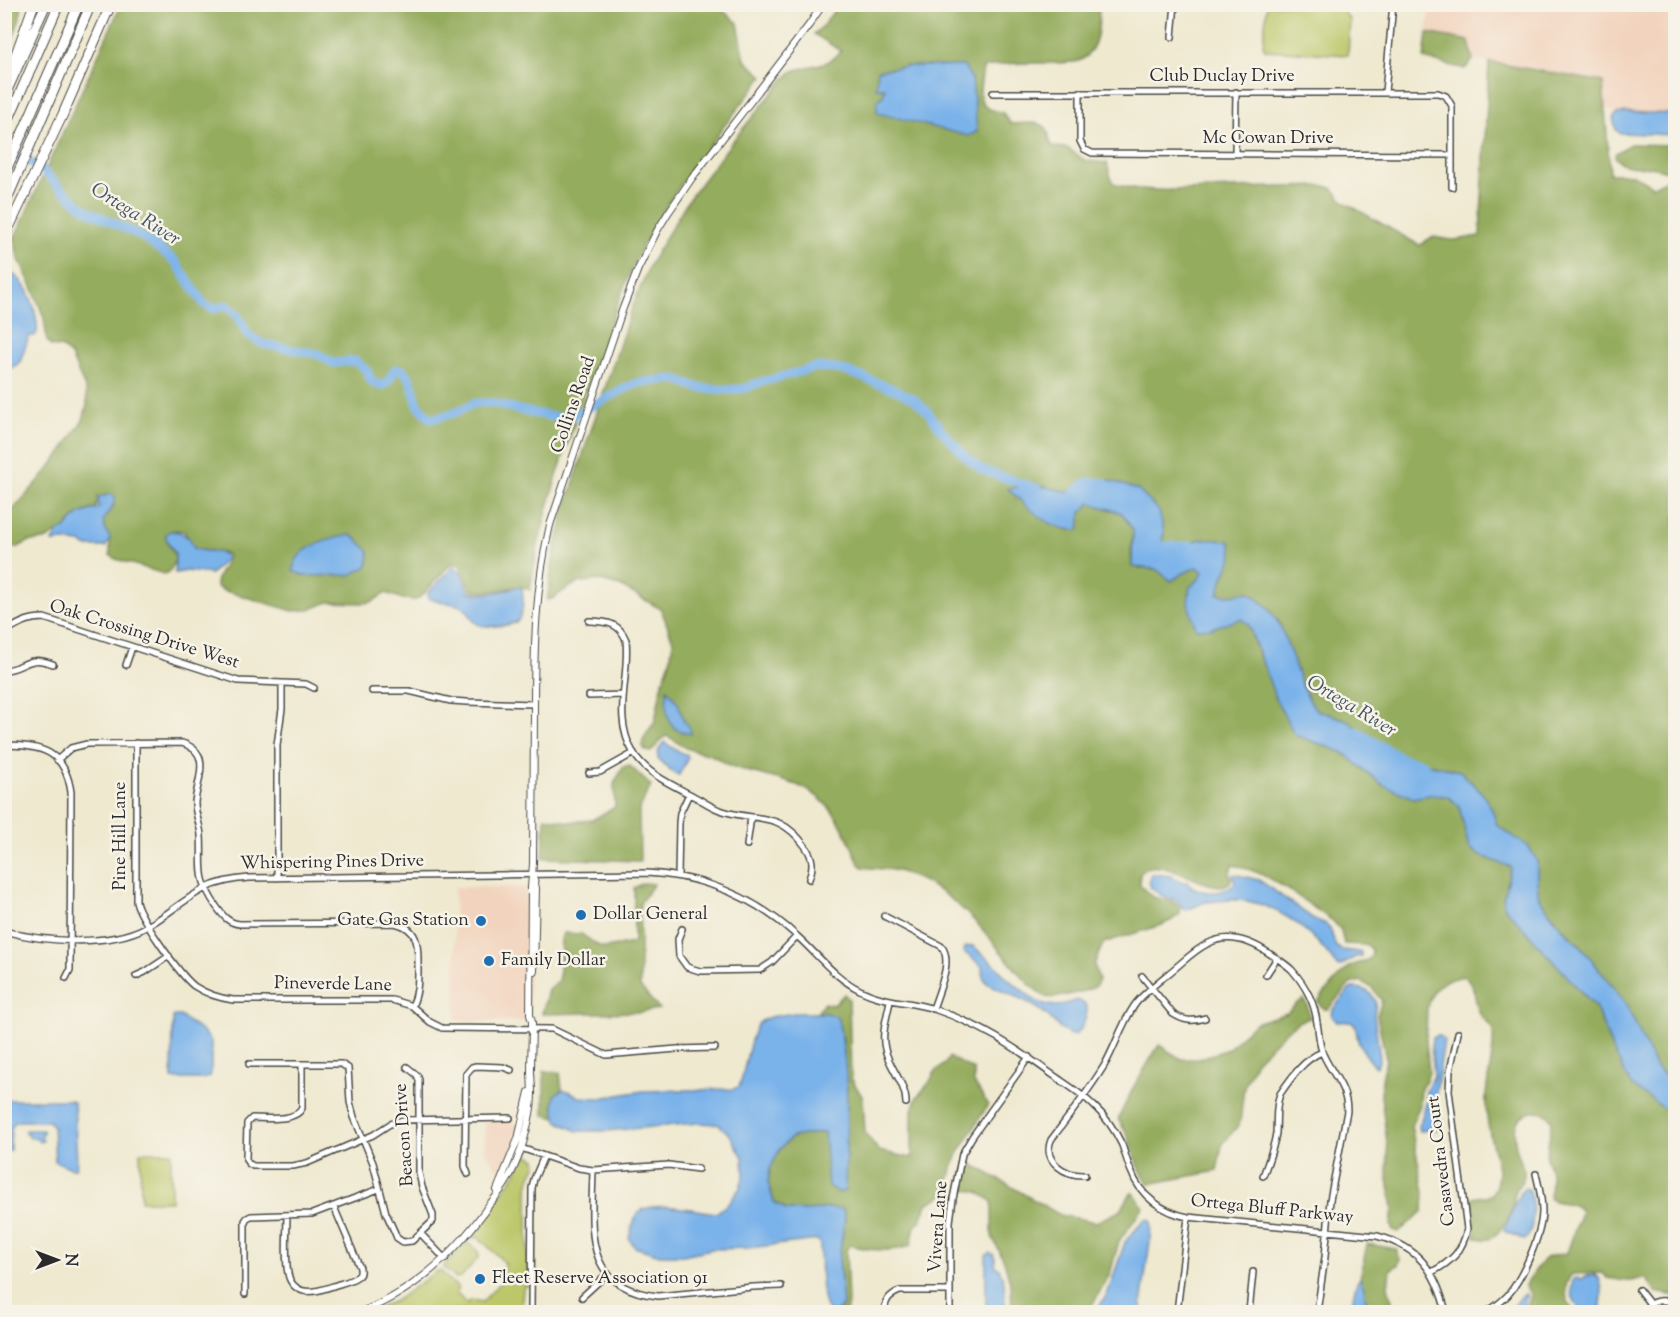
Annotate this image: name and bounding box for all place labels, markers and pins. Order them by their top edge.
place label: Dollar General [593,902,708,928]
place label: Gate Gas Station [337,908,469,934]
marker: Dollar General [574,908,588,922]
marker: Gate Gas Station [474,914,488,928]
place label: Family Dollar [501,948,606,974]
marker: Family Dollar [482,954,496,968]
place label: Fleet Reserve Association 91 [492,1266,708,1292]
marker: Fleet Reserve Association 91 [473,1272,487,1286]

